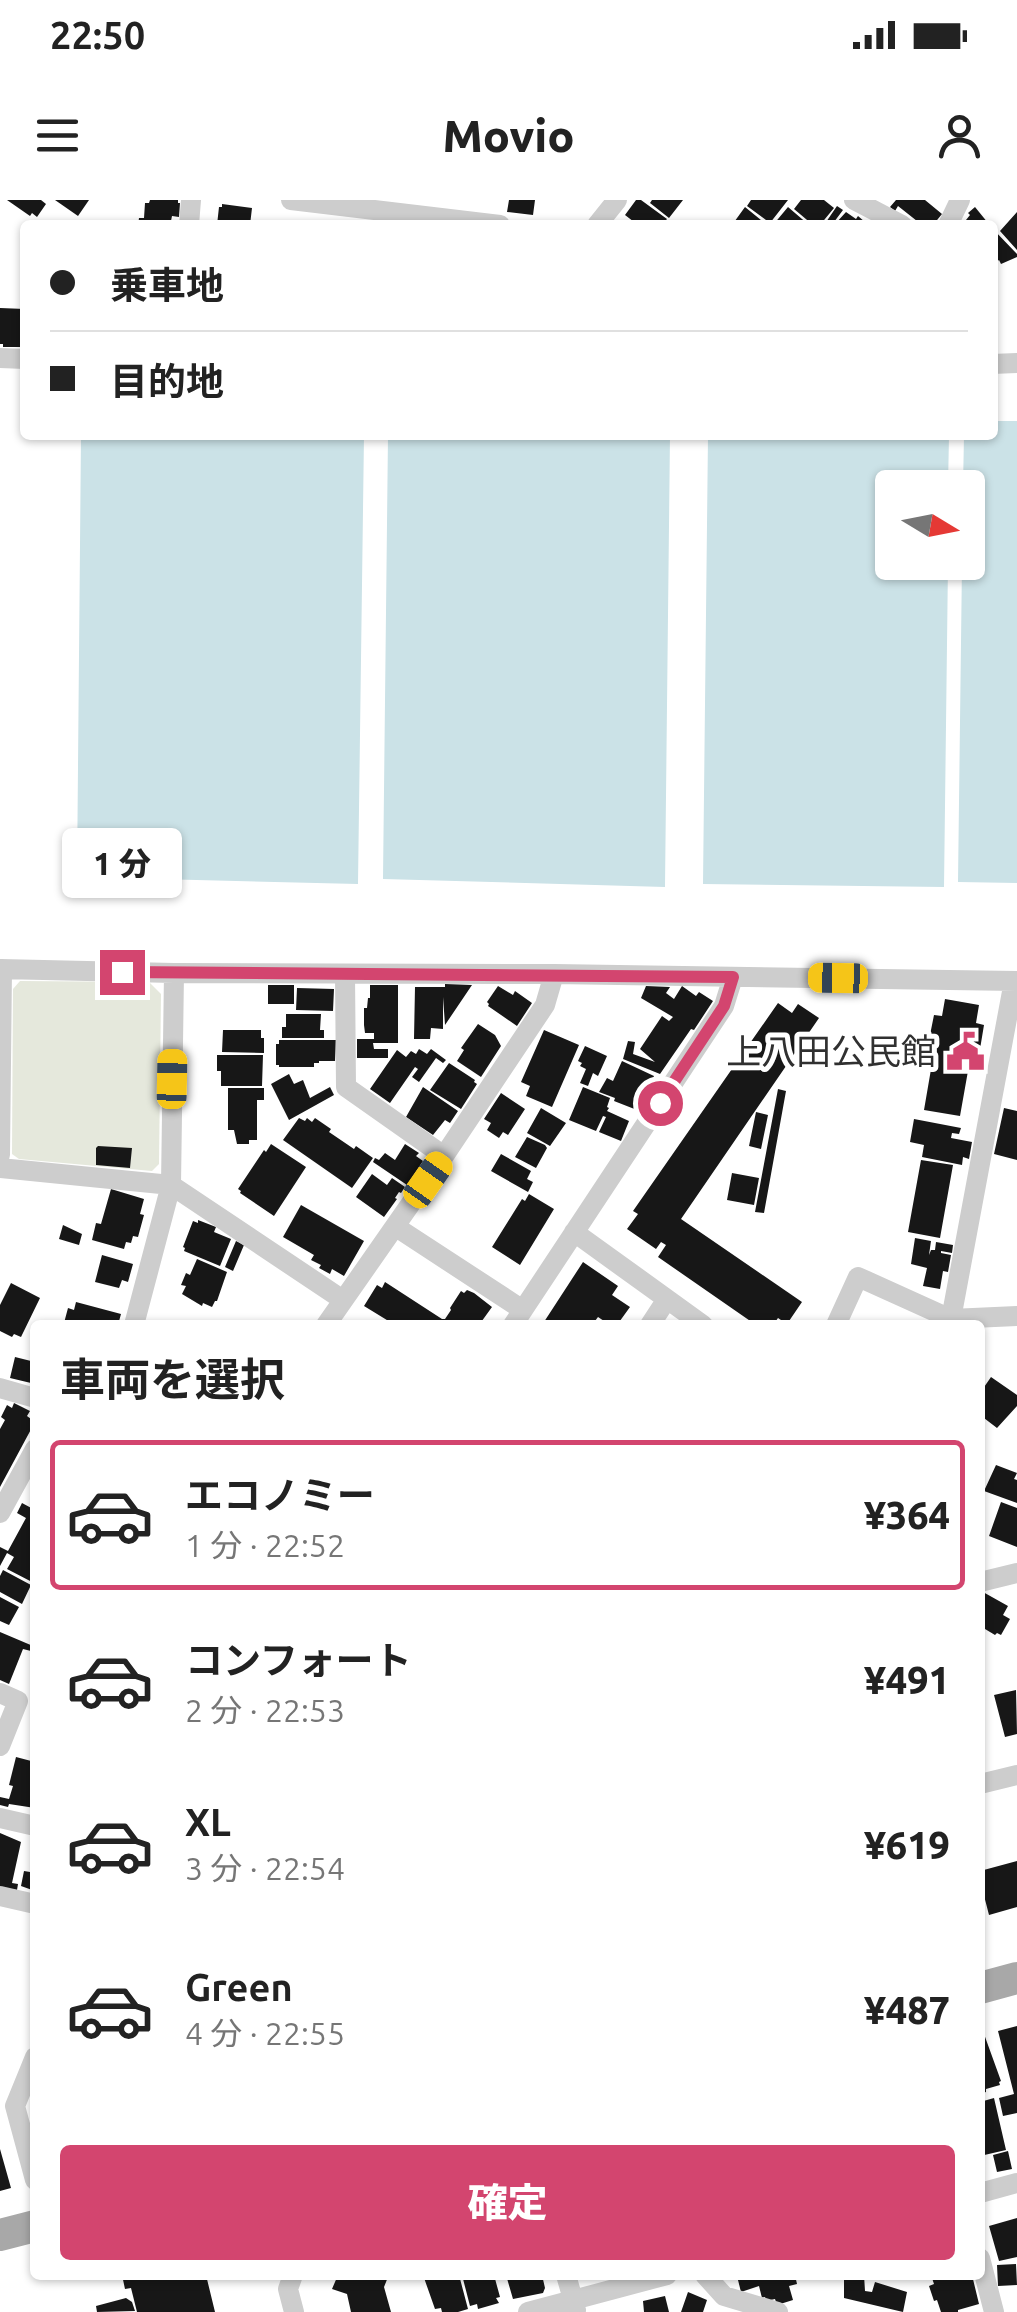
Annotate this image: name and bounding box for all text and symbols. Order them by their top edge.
text: 22:50 [50,14,145,56]
icon: menu [30,108,85,163]
icon: person [932,108,987,163]
text: Movio [442,110,575,161]
text: 乗車地 [110,264,224,306]
text: 目的地 [110,360,224,402]
north arrow [875,470,985,580]
map controls [875,470,985,580]
callout: 1 分 [62,827,182,897]
text: 1 分 [93,845,151,881]
route end [100,950,145,995]
car [808,962,868,994]
place label: 上八田公民館 [726,1031,936,1071]
public building icon: 上八田公民館 [945,1031,987,1073]
car [156,1049,188,1109]
route start [638,1081,683,1126]
car [399,1147,457,1213]
text: 車両を選択 [60,1354,285,1405]
icon: car [65,1470,155,1560]
text: エコノミー [185,1474,375,1516]
text: ¥364 [864,1494,950,1536]
text: 1 分 · 22:52 [185,1527,345,1563]
icon: car [65,1635,155,1725]
text: コンフォート [185,1639,412,1681]
text: ¥491 [864,1659,950,1701]
text: 2 分 · 22:53 [185,1692,345,1728]
icon: car [65,1800,155,1890]
text: XL [185,1801,231,1843]
text: ¥619 [864,1824,950,1866]
text: 3 分 · 22:54 [185,1850,345,1886]
icon: car [65,1965,155,2055]
text: Green [185,1966,293,2008]
text: ¥487 [864,1989,950,2031]
text: 4 分 · 22:55 [185,2015,345,2051]
button: 確定 [60,2145,955,2260]

